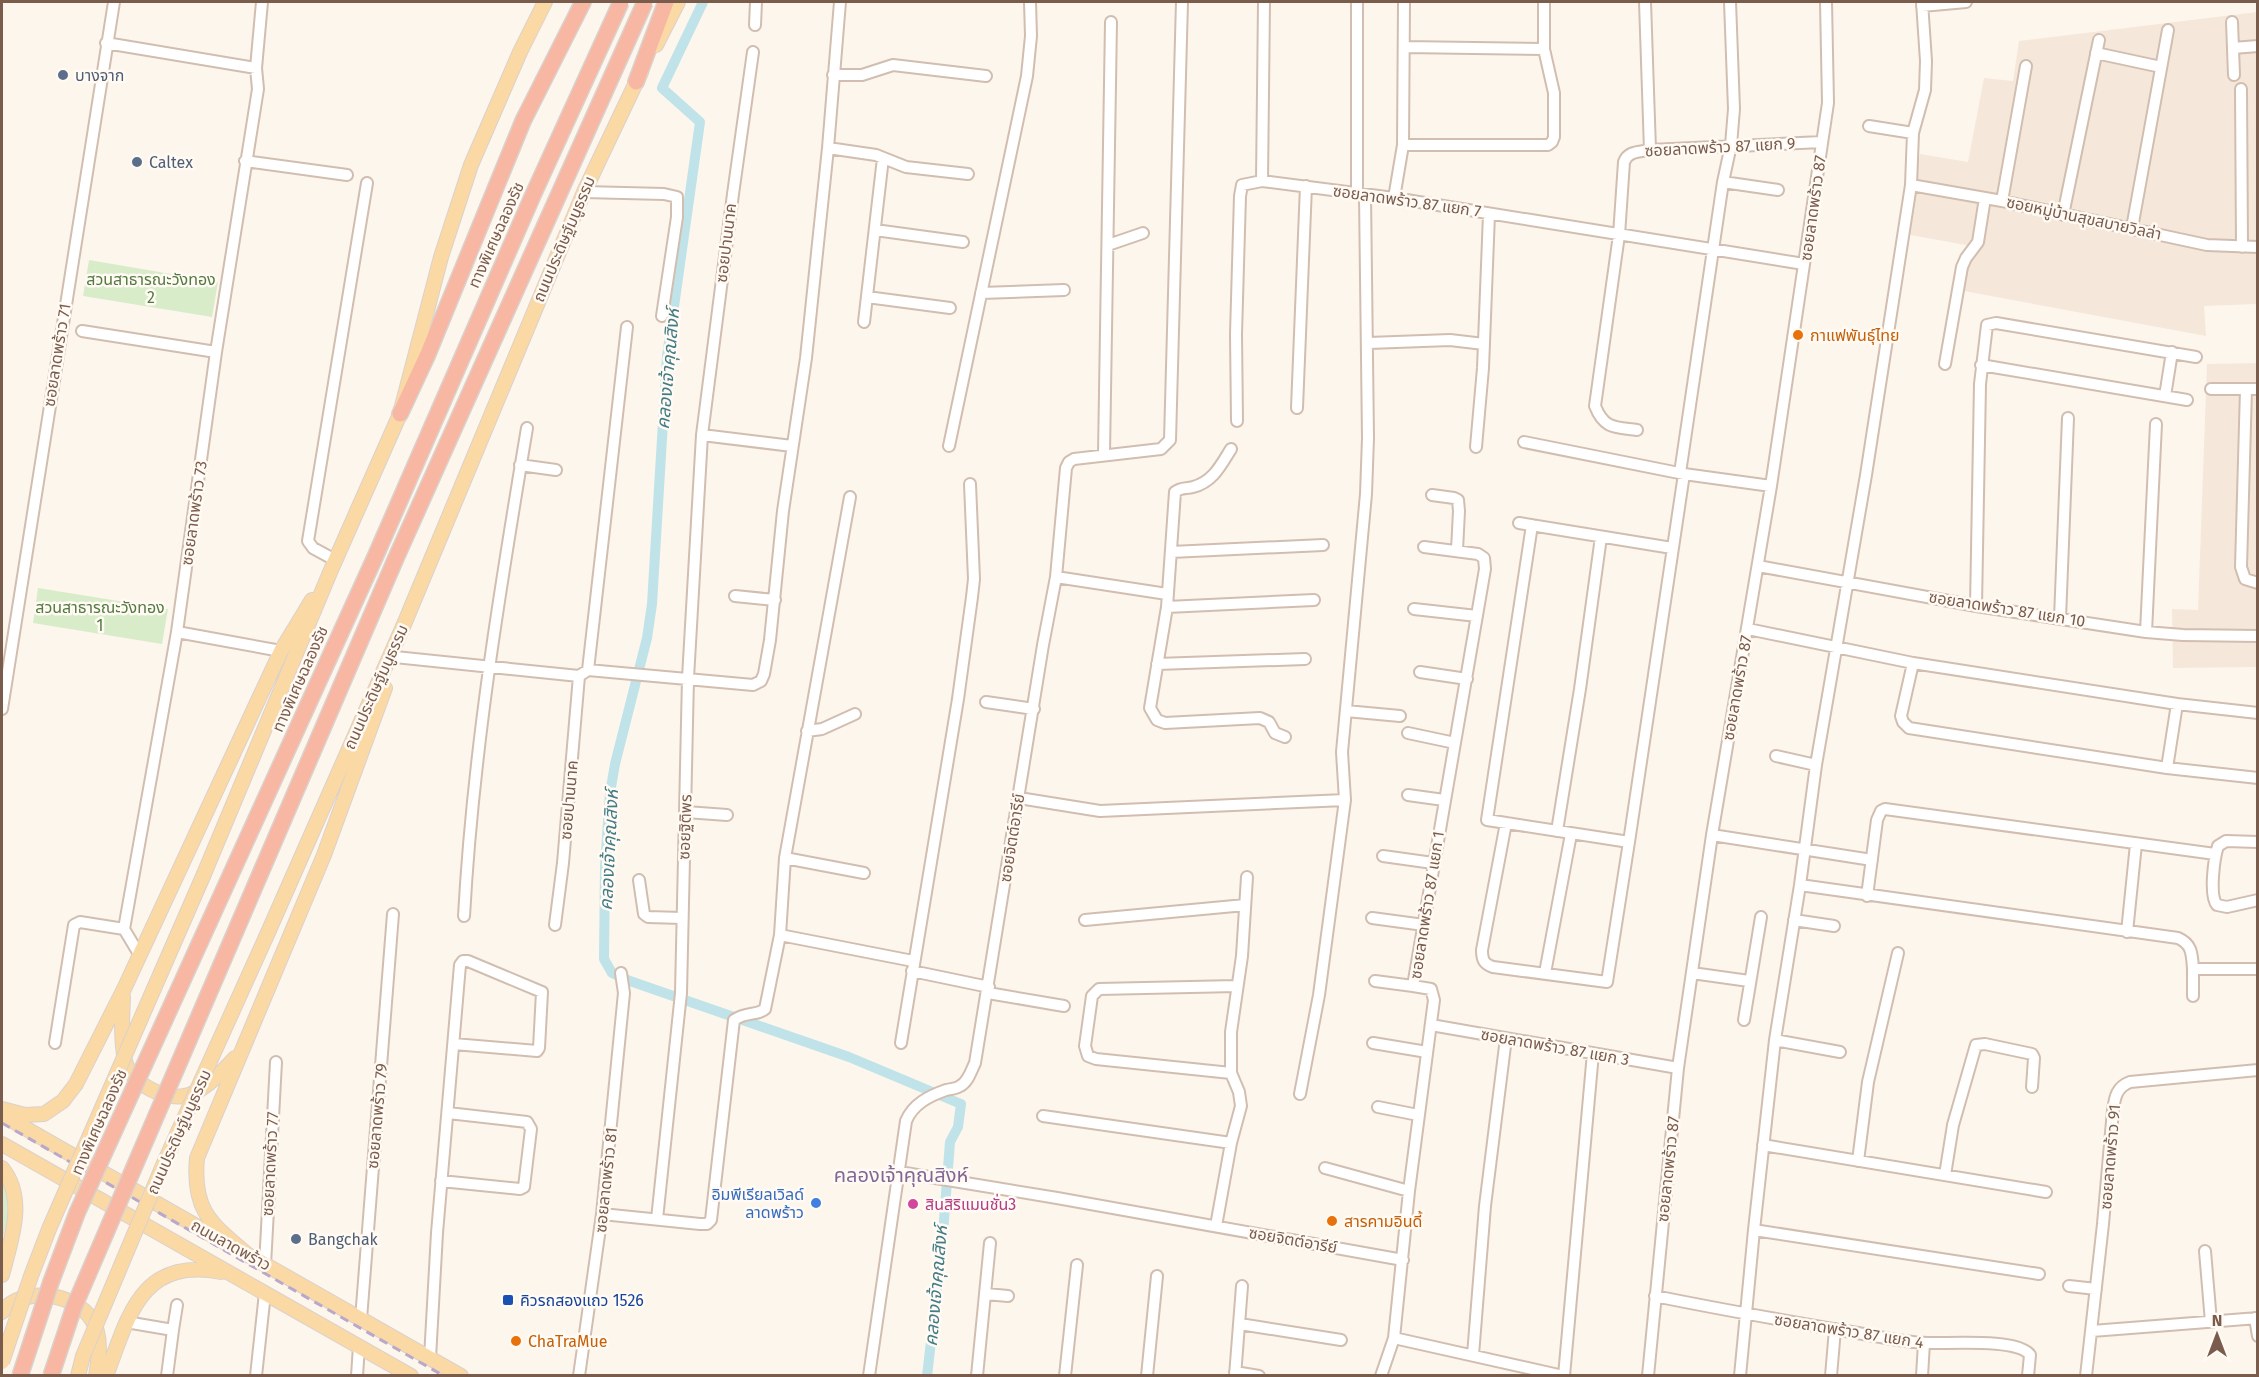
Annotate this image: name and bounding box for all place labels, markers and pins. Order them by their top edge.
place label: บางจาก [75,66,124,85]
marker: บางจาก [56,68,70,82]
place label: Caltex [149,153,193,172]
marker: Caltex [130,155,144,169]
place label: กาแฟพันธ์ุไทย [1810,326,1900,345]
marker: กาแฟพันธ์ุไทย [1791,328,1805,342]
place label: อิมพีเรียลเวิลด์ ลาดพร้าว [711,1185,804,1222]
place label: สินสิริแมนชั่น3 [925,1193,1016,1214]
marker: อิมพีเรียลเวิลด์ ลาดพร้าว [809,1196,823,1210]
marker: สินสิริแมนชั่น3 [906,1197,920,1211]
place label: สารคามอินดี้ [1344,1210,1422,1231]
marker: สารคามอินดี้ [1325,1214,1339,1228]
place label: Bangchak [308,1230,379,1249]
marker: Bangchak [289,1232,303,1246]
place label: คิวรถสองแถว 1526 [520,1291,644,1310]
marker: คิวรถสองแถว 1526 [501,1293,515,1307]
place label: ChaTraMue [528,1332,607,1351]
marker: ChaTraMue [509,1334,523,1348]

